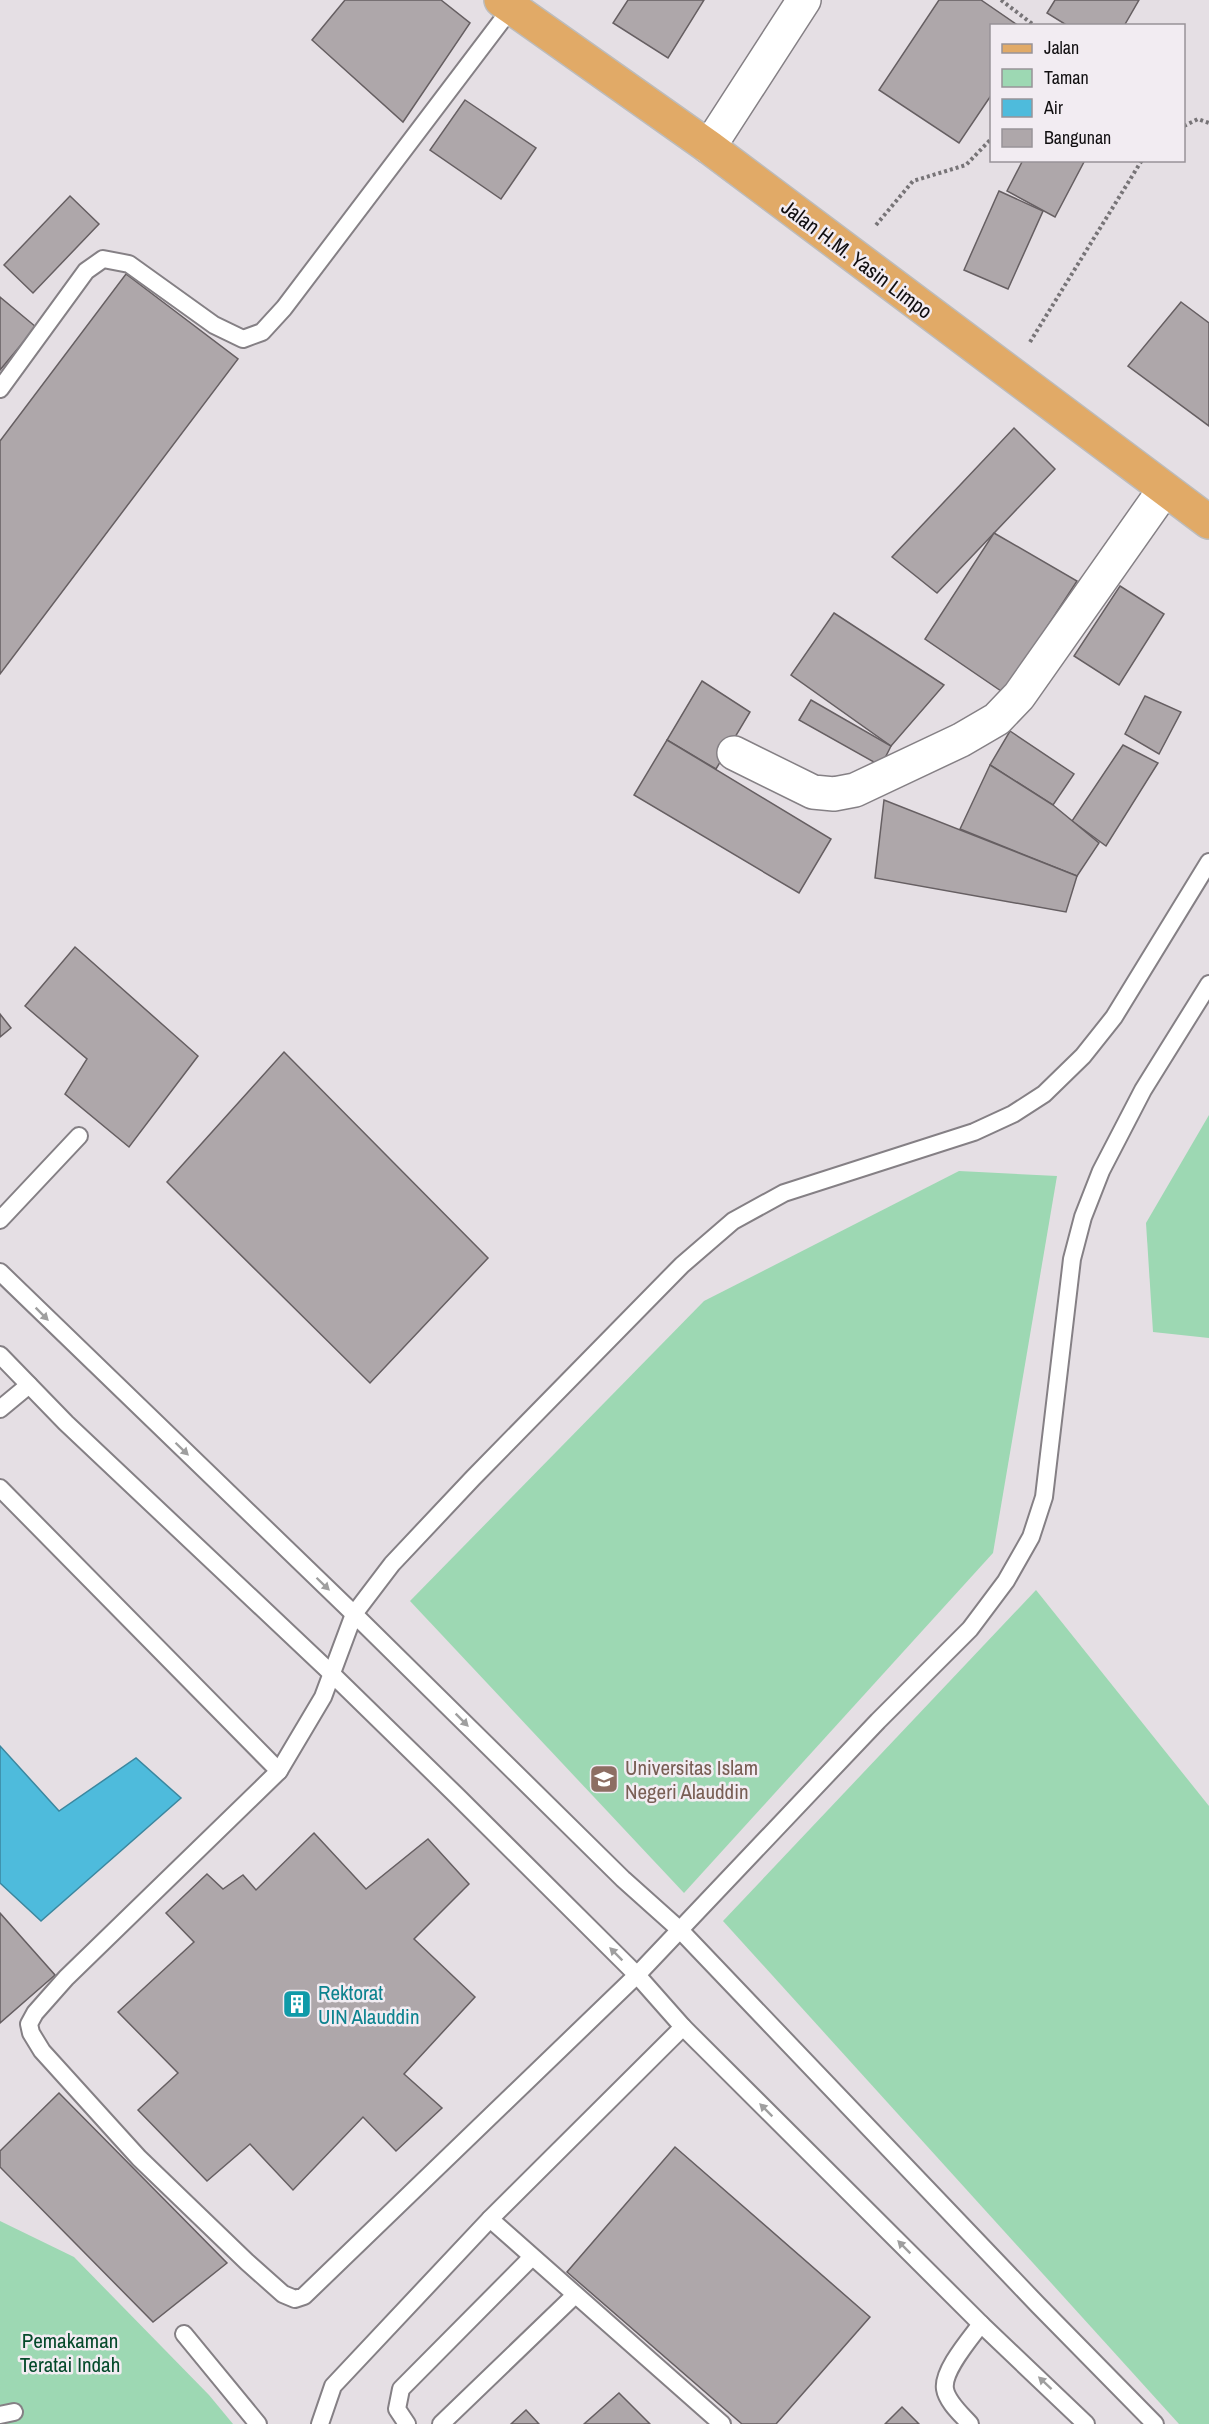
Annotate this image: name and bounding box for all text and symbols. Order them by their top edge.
legend [990,24,1185,162]
text: Jalan [1044,35,1079,60]
text: Taman [1044,65,1089,90]
text: Air [1043,95,1063,120]
text: Bangunan [1044,125,1111,150]
street label: Jalan H.M. Yasin Limpo [776,193,938,325]
one-way arrow [34,1306,48,1320]
one-way arrow [174,1442,189,1455]
one-way arrow [315,1577,330,1591]
one-way arrow [455,1713,469,1727]
place label: Universitas Islam Negeri Alauddin [625,1753,758,1806]
school or university icon: Universitas Islam Negeri Alauddin [588,1763,620,1795]
one-way arrow [610,1948,624,1962]
place label: Rektorat UIN Alauddin [318,1978,419,2031]
building icon: Rektorat UIN Alauddin [281,1988,313,2020]
one-way arrow [759,2102,773,2117]
one-way arrow [898,2241,912,2255]
park label: Pemakaman Teratai Indah [20,2326,120,2379]
one-way arrow [1037,2376,1052,2390]

